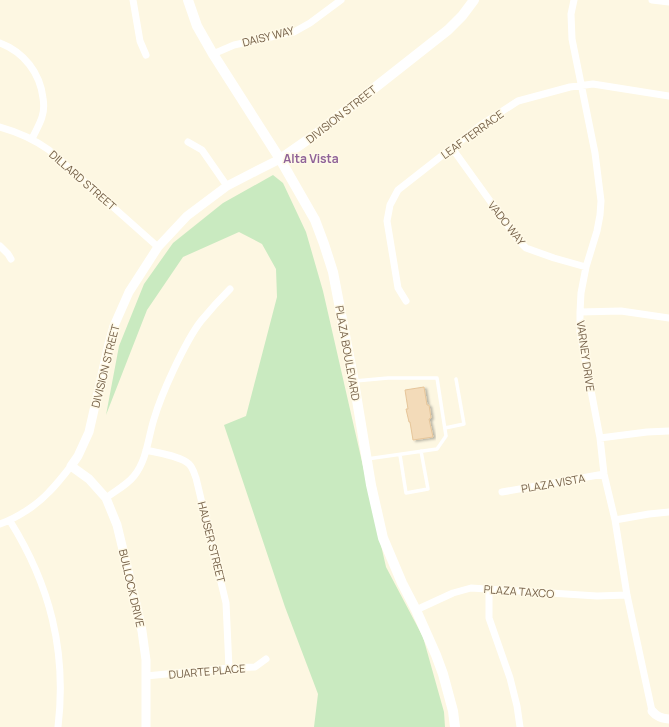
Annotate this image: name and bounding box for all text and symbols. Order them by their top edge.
street label: DAISY WAY [240,22,296,50]
street label: DIVISION STREET [303,81,380,146]
street label: LEAF TERRACE [438,106,506,162]
street label: DILLARD STREET [46,147,120,214]
district label: Alta Vista [283,150,339,167]
street label: VADO WAY [485,198,530,249]
street label: PLAZA BOULEVARD [332,304,364,402]
street label: VARNEY DRIVE [574,320,598,392]
street label: DIVISION STREET [87,322,123,409]
street label: PLAZA VISTA [520,470,586,496]
street label: HAUSER STREET [195,500,229,585]
street label: BULLOCK DRIVE [116,548,148,628]
street label: PLAZA TAXCO [483,581,555,601]
street label: DUARTE PLACE [168,660,246,682]

